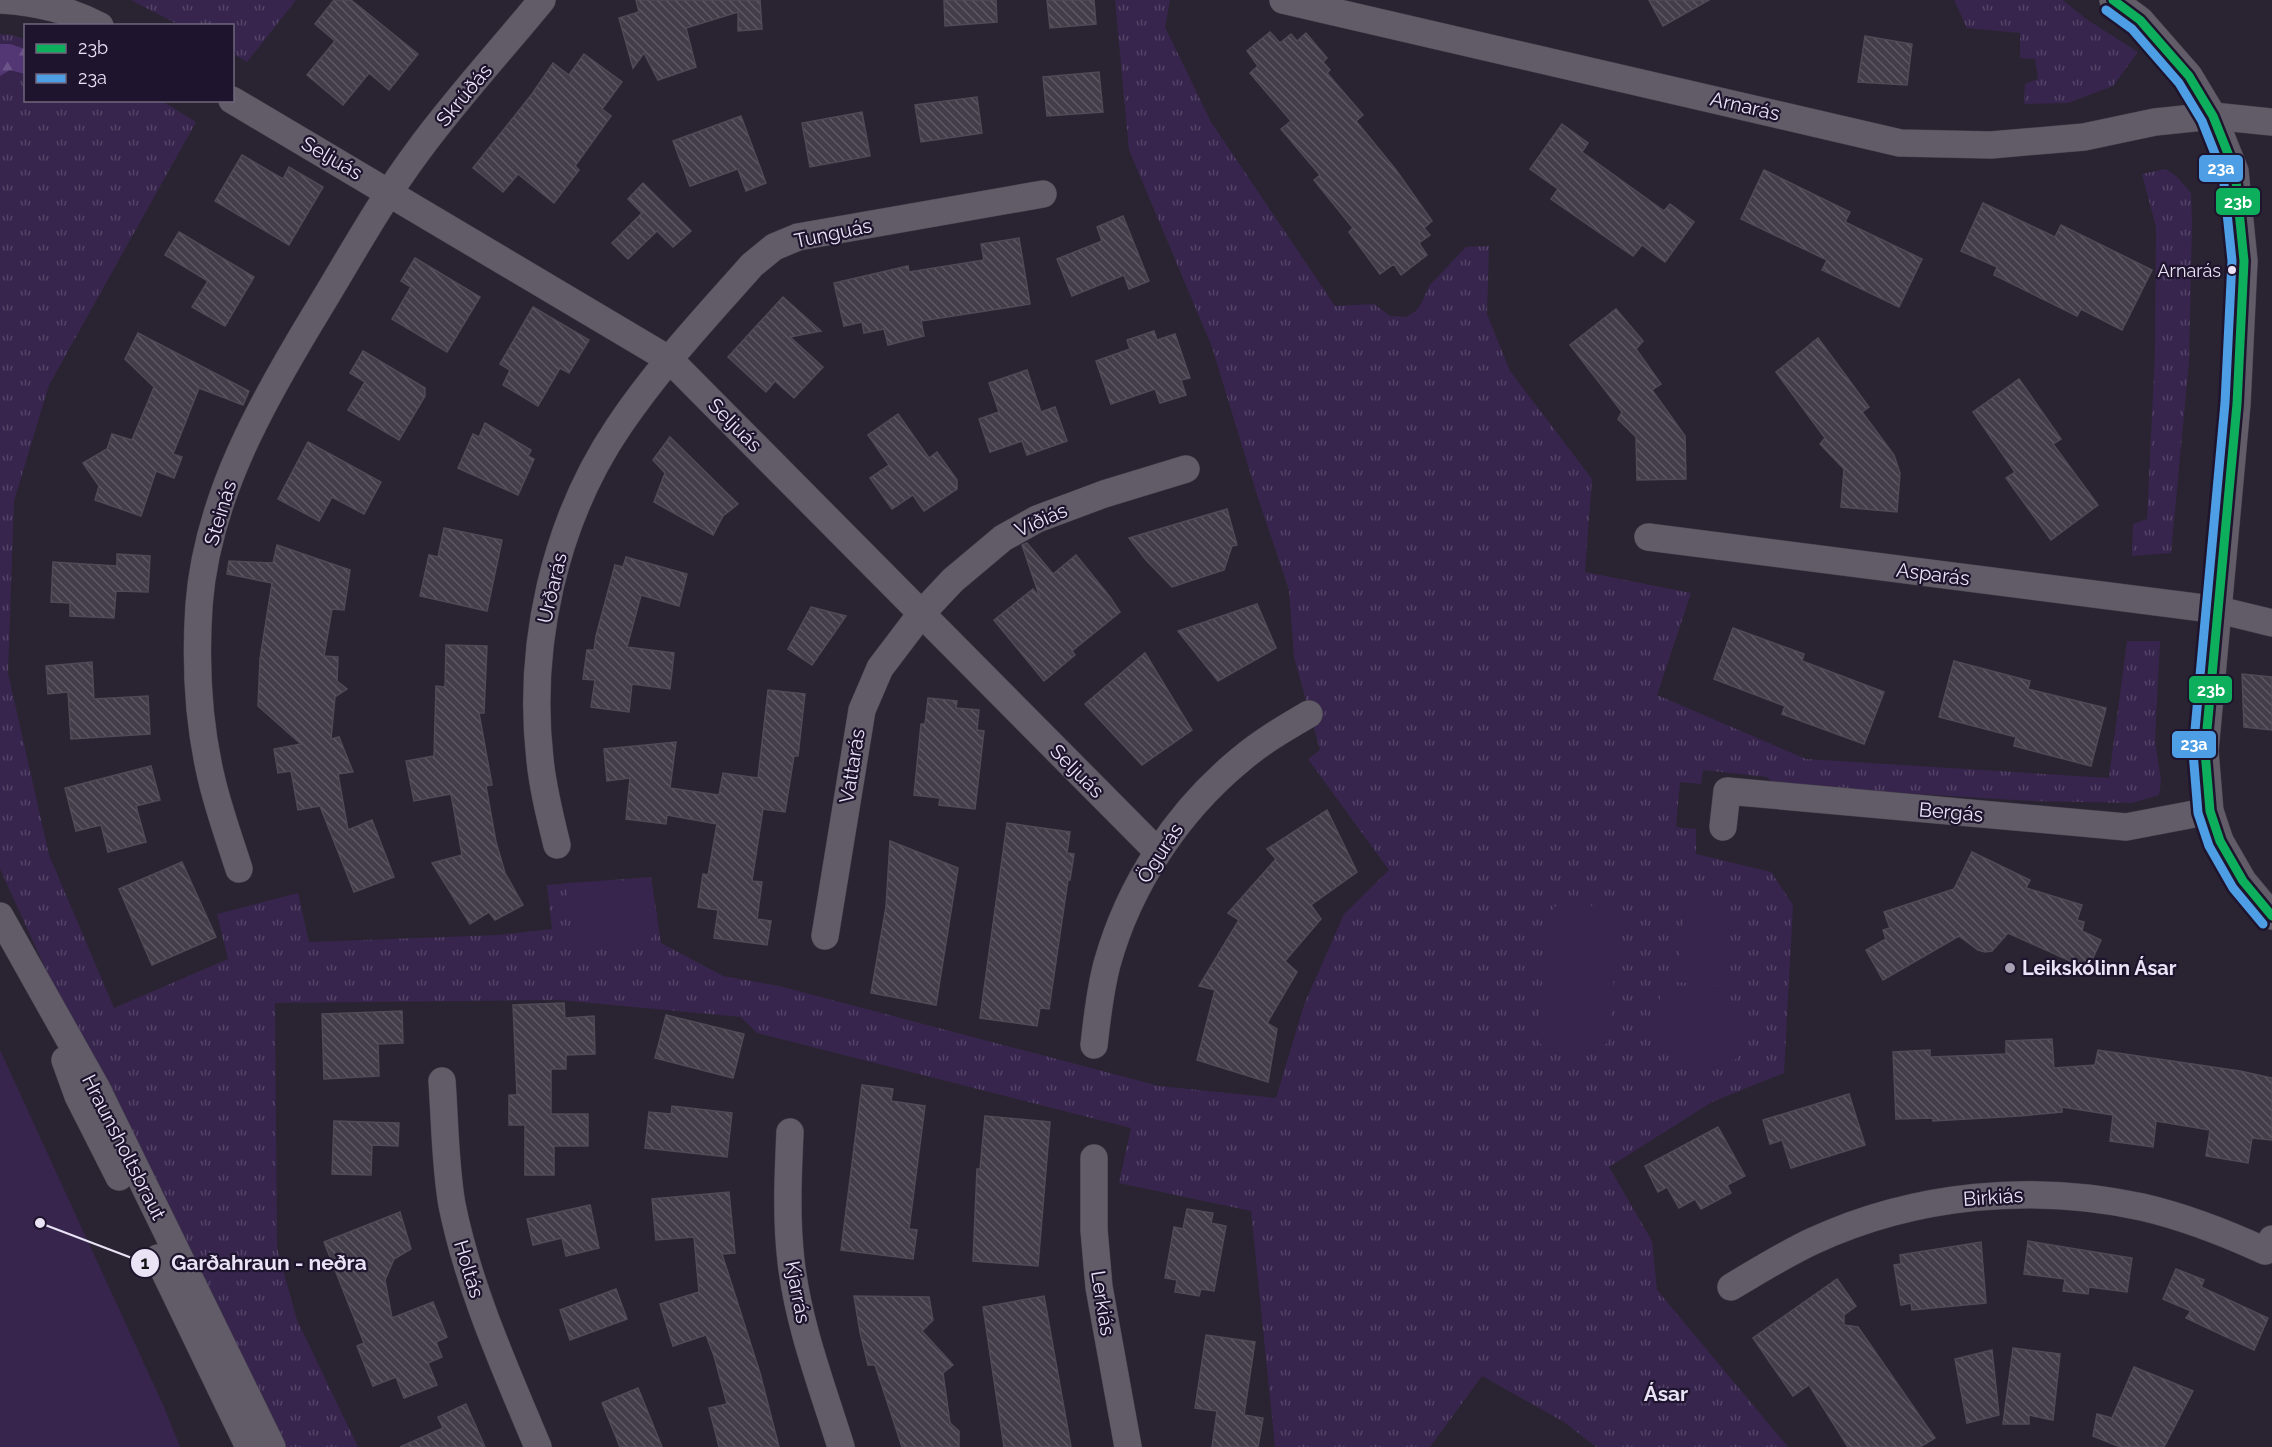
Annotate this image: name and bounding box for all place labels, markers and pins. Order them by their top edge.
place label: Arnarás [2157,260,2221,281]
marker: Arnarás [2226,264,2238,276]
place label: Leikskólinn Ásar [2022,956,2177,980]
marker: Leikskólinn Ásar [2003,961,2017,975]
callout: Garðahraun - neðra [130,1243,379,1282]

